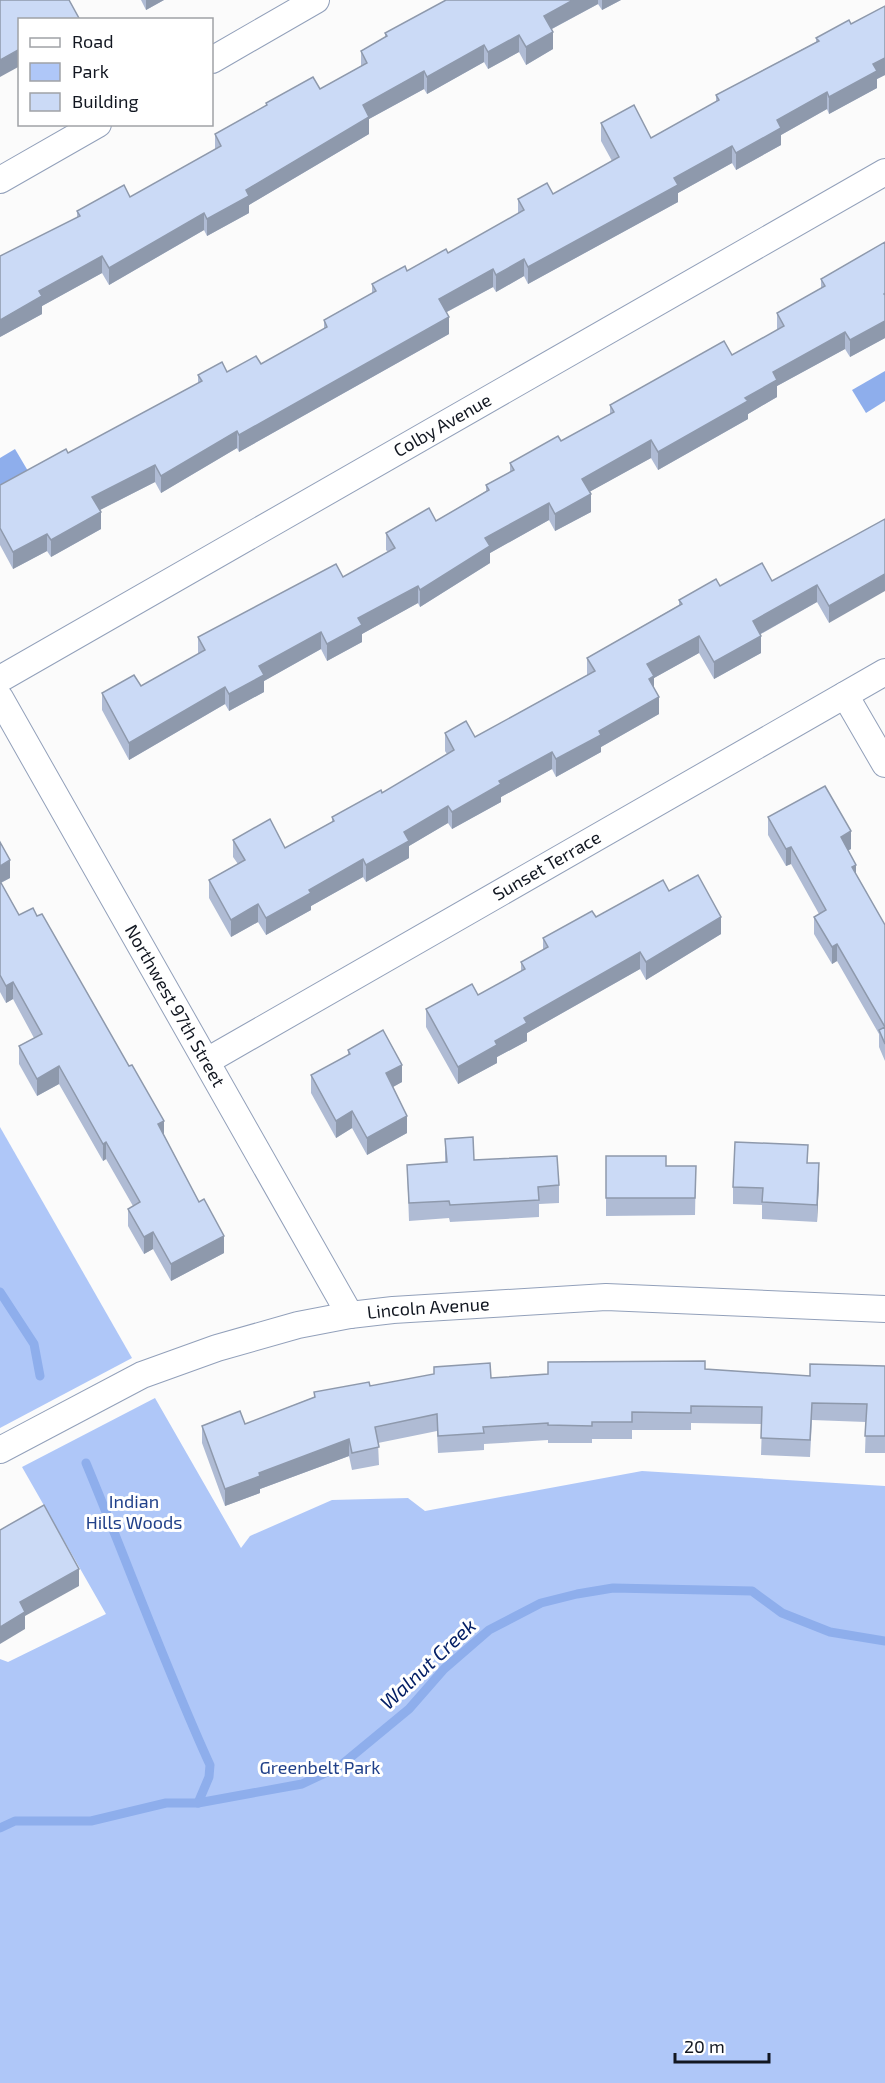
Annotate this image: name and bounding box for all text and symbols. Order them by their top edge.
legend [18,18,213,126]
text: Road [72,30,113,52]
text: Park [72,60,109,82]
text: Building [72,90,139,112]
street label: Colby Avenue [389,388,495,461]
street label: Sunset Terrace [489,825,604,905]
street label: Northwest 97th Street [121,920,230,1090]
street label: Lincoln Avenue [366,1292,490,1323]
park label: Indian Hills Woods [86,1490,182,1533]
water label: Walnut Creek [375,1613,480,1714]
park label: Greenbelt Park [260,1756,380,1778]
scale bar [675,2026,770,2064]
text: 20 m [684,2035,725,2057]

